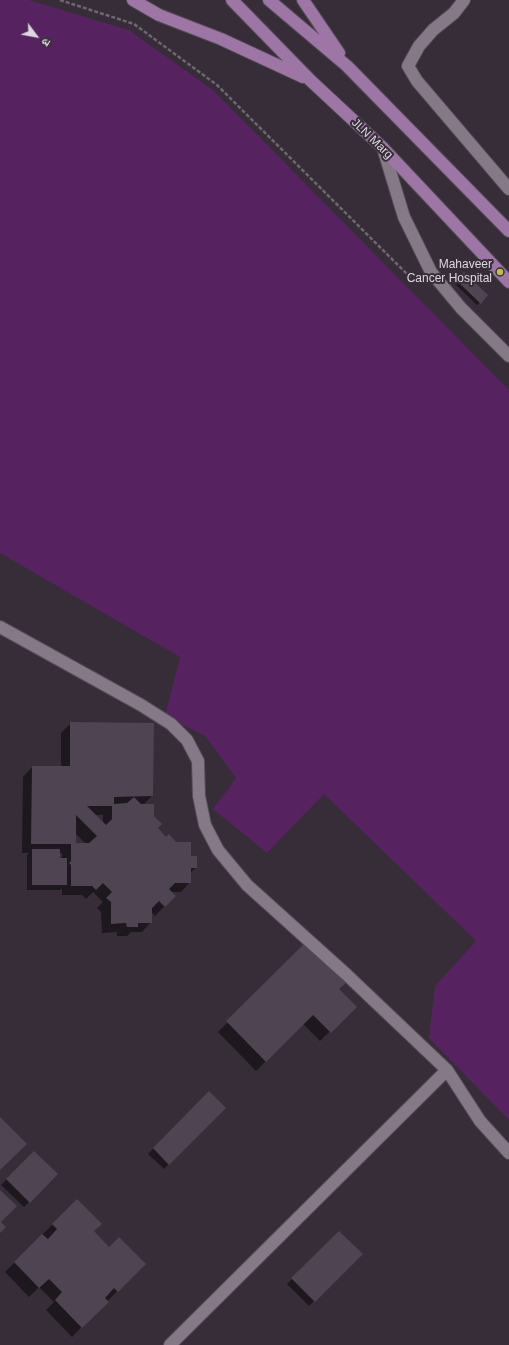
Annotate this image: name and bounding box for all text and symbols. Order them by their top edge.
north arrow [16,16,56,56]
text: उ [39,36,53,48]
street label: JLN Marg [348,116,396,162]
place label: Mahaveer Cancer Hospital [407,258,492,286]
marker: Mahaveer Cancer Hospital [495,267,505,277]

